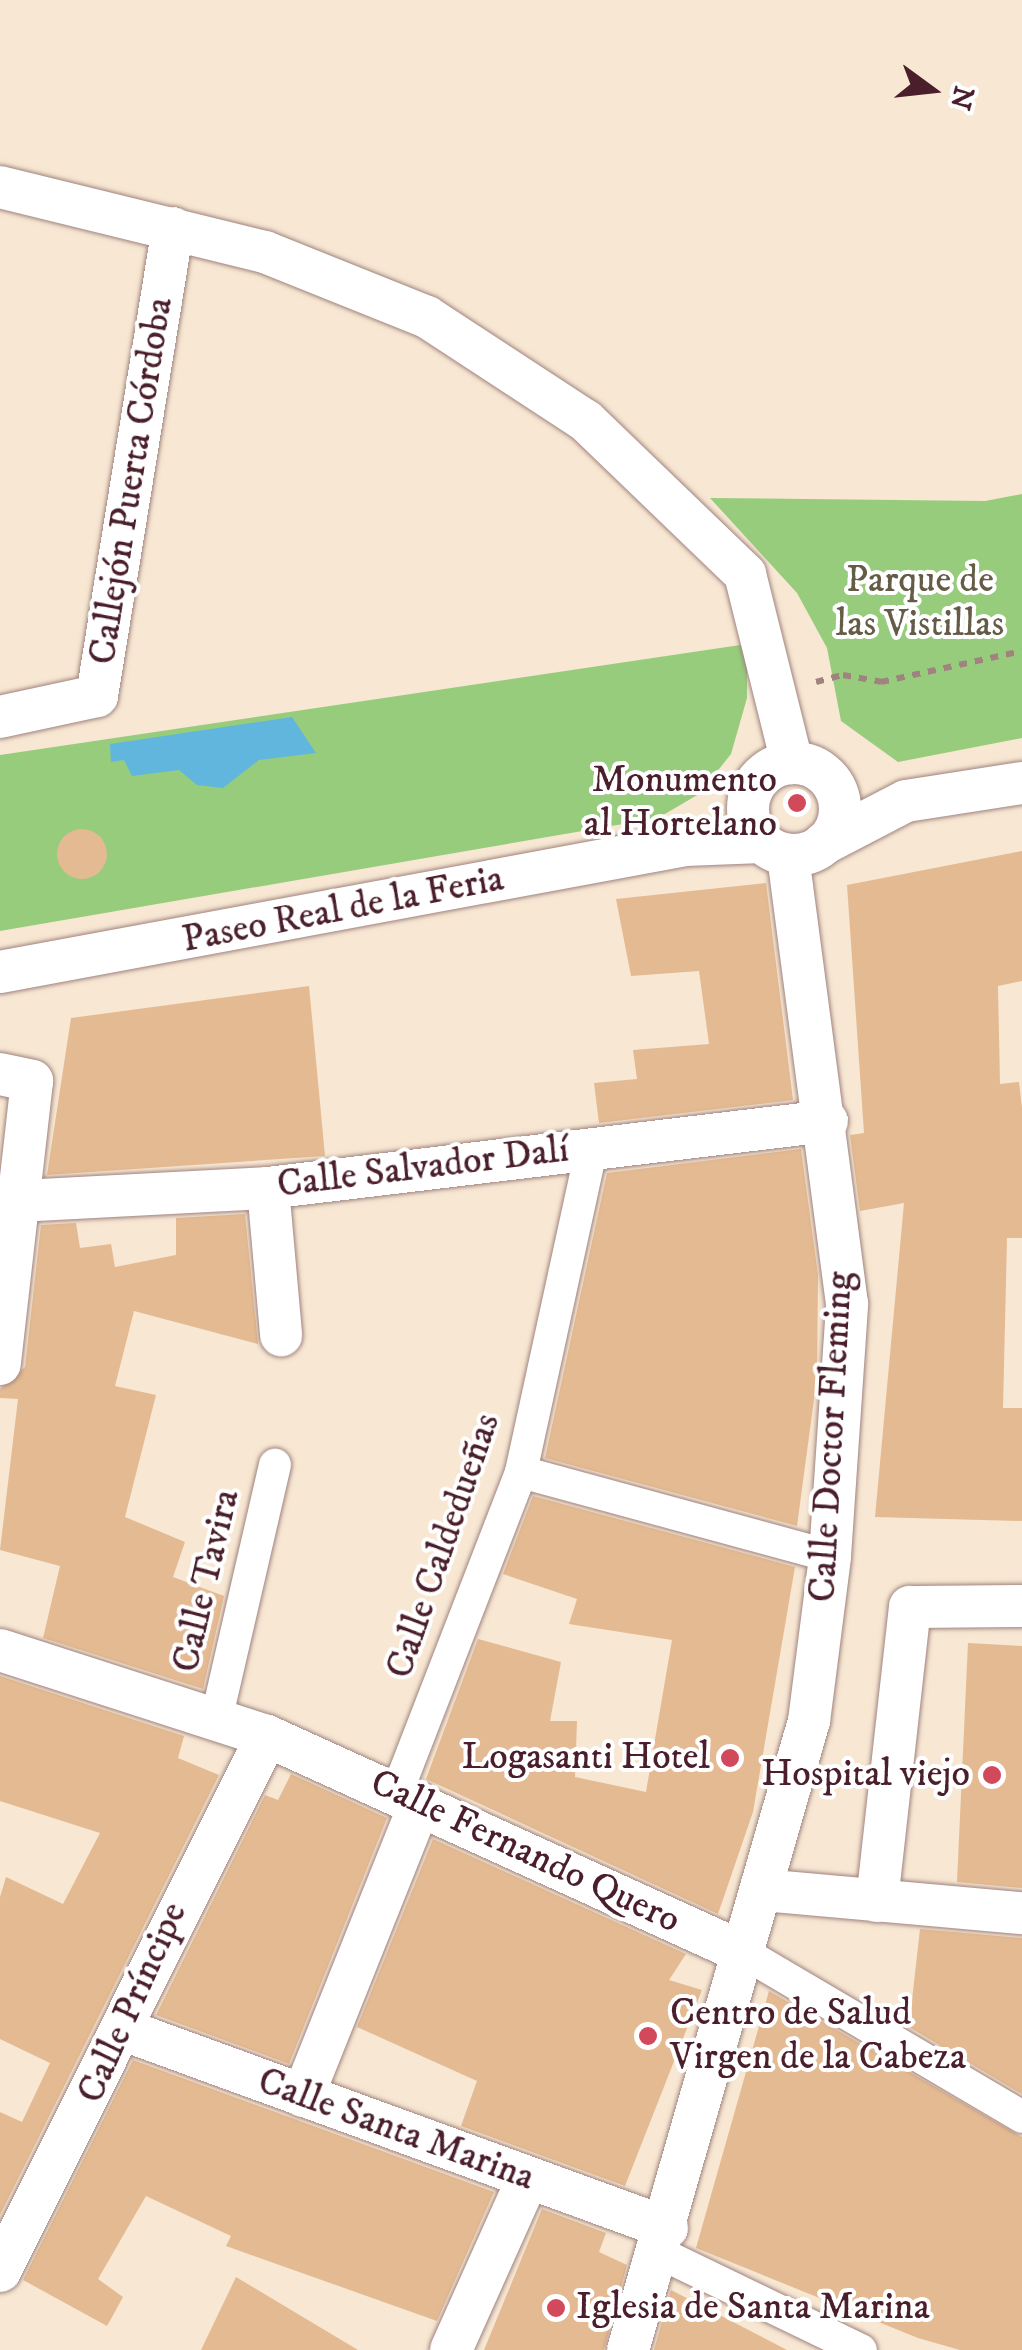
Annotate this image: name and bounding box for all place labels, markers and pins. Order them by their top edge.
place label: Monumento al Hortelano [584,758,777,848]
marker: Monumento al Hortelano [786,792,808,814]
place label: Logasanti Hotel [462,1735,710,1781]
marker: Logasanti Hotel [719,1747,741,1769]
place label: Hospital viejo [761,1752,970,1798]
marker: Hospital viejo [979,1762,1005,1788]
place label: Centro de Salud Virgen de la Cabeza [670,1991,966,2080]
marker: Centro de Salud Virgen de la Cabeza [635,2023,661,2049]
place label: Iglesia de Santa Marina [576,2285,930,2331]
marker: Iglesia de Santa Marina [545,2297,567,2319]

